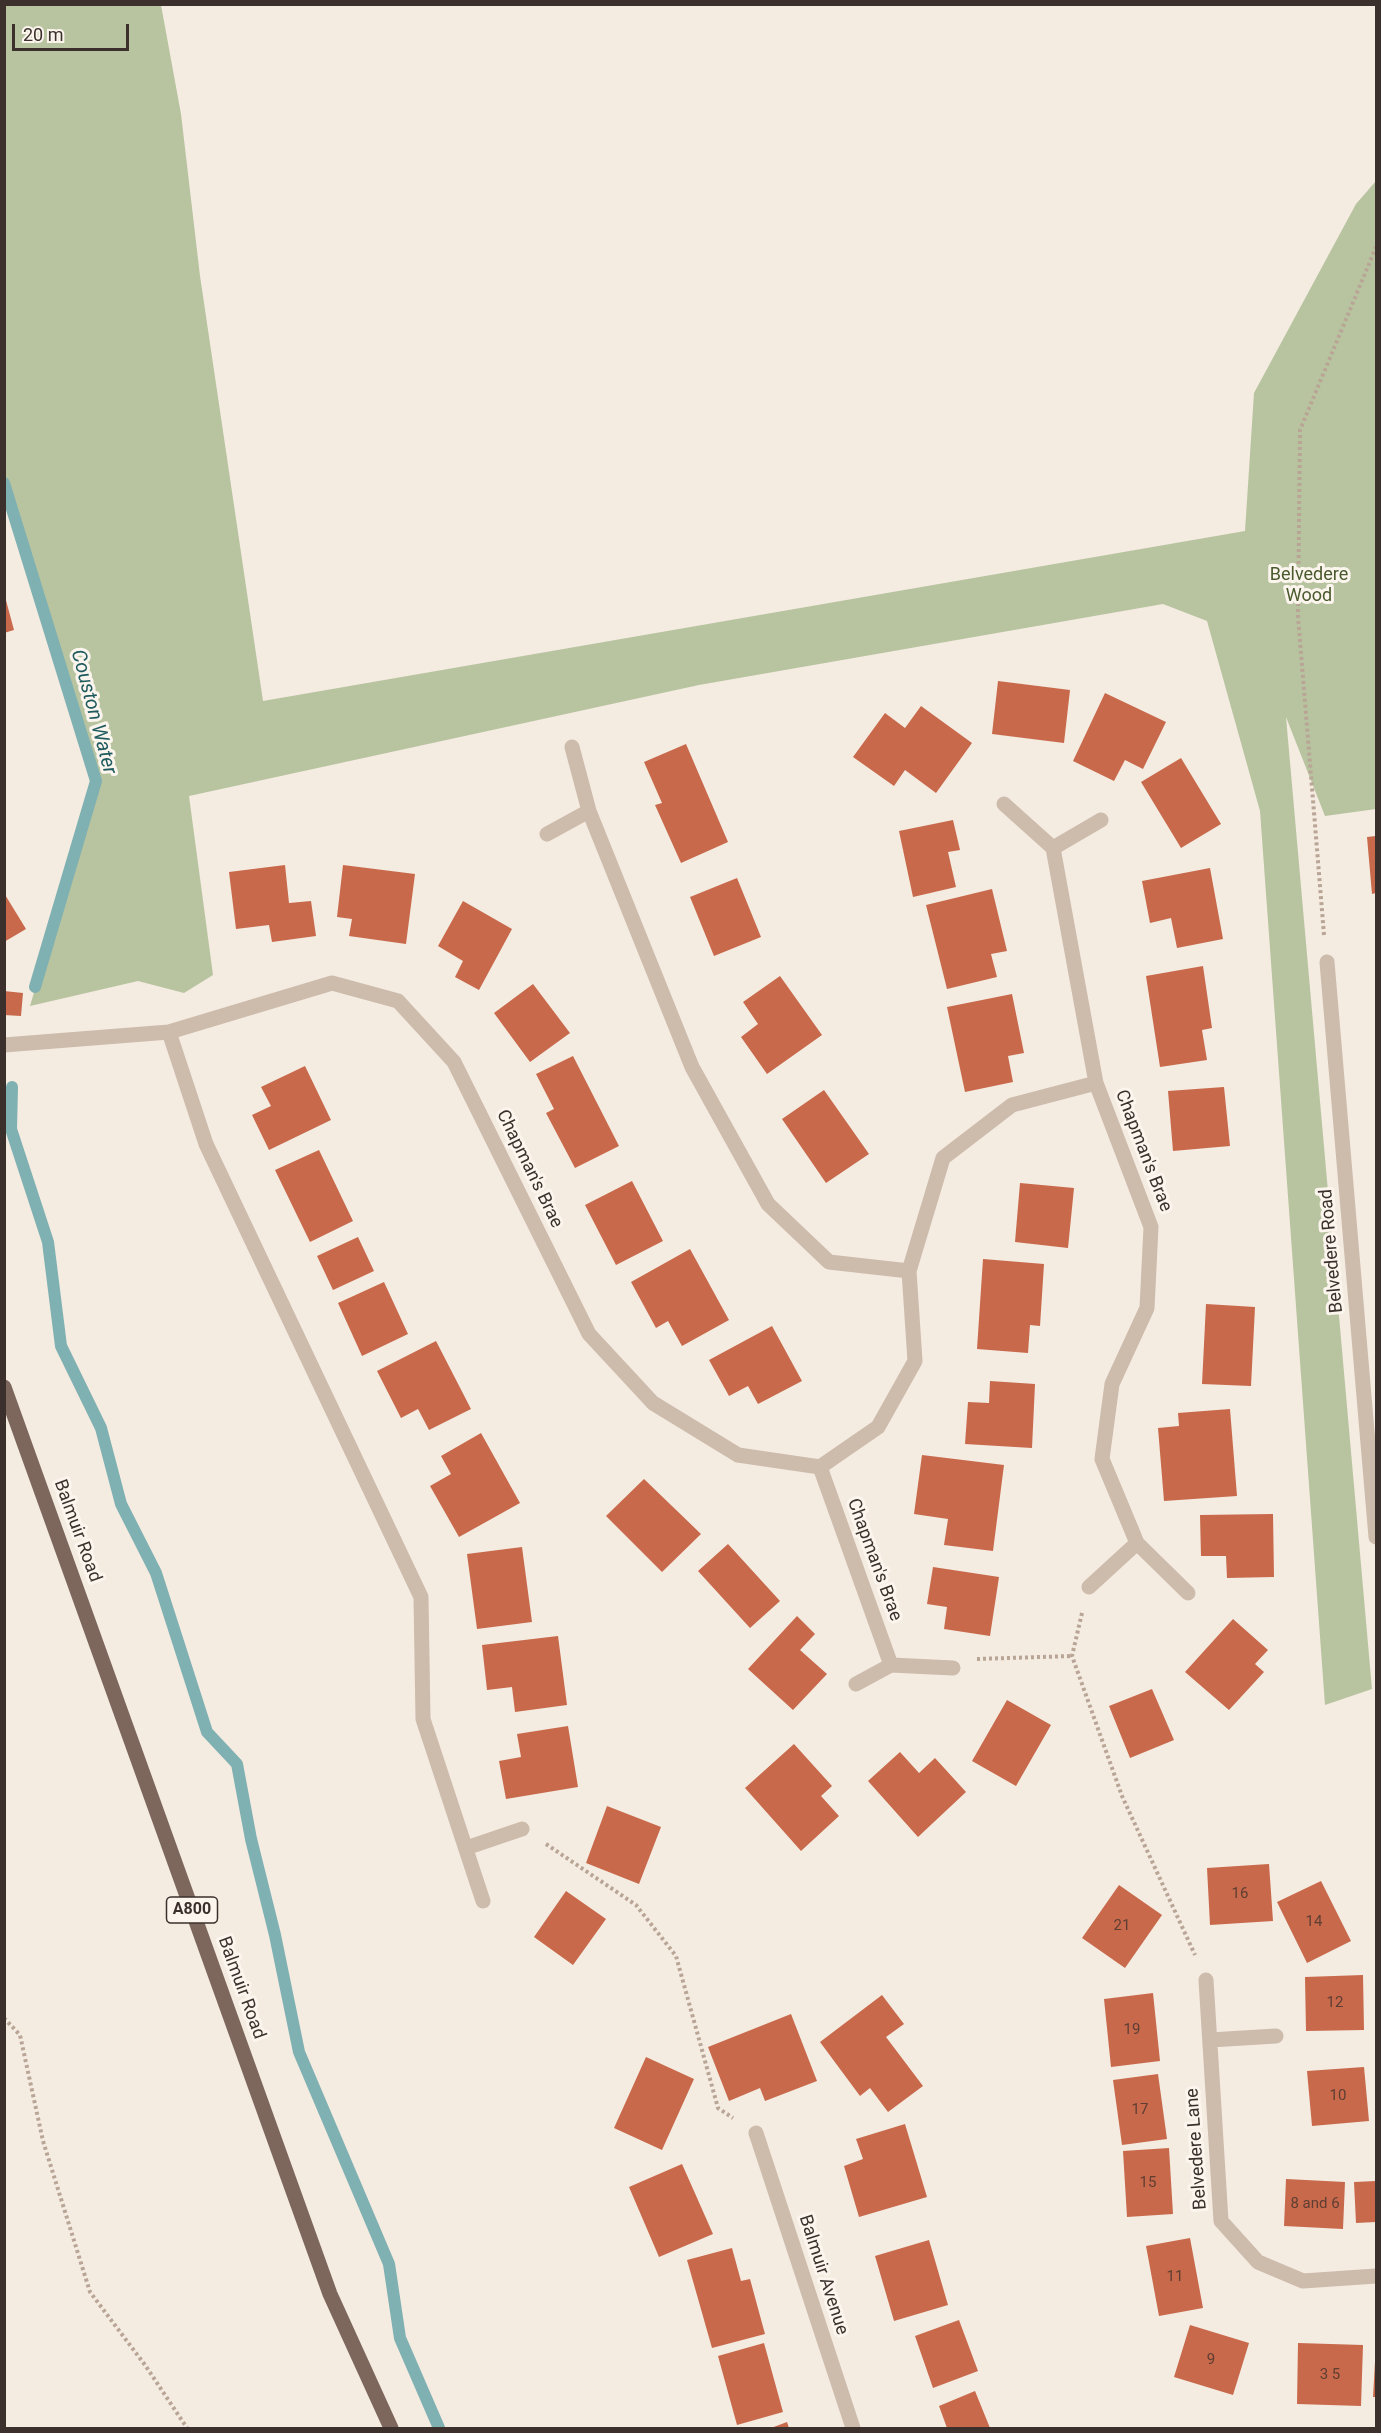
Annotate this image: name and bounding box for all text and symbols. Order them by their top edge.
scale bar [15,12,132,50]
text: 20 m [23,24,63,45]
park label: Belvedere Wood [1270,564,1348,606]
water label: Couston Water [65,647,121,777]
street label: Chapman's Brae [1110,1087,1176,1215]
street label: Chapman's Brae [491,1106,567,1232]
street label: Belvedere Road [1316,1188,1348,1314]
street label: Balmuir Road [48,1477,106,1585]
street label: Chapman's Brae [842,1496,906,1624]
house number: 16 [1232,1885,1248,1903]
road number: A800 [166,1897,218,1923]
house number: 14 [1306,1913,1322,1931]
house number: 21 [1114,1917,1130,1935]
street label: Balmuir Road [212,1934,270,2042]
house number: 12 [1327,1994,1343,2012]
house number: 19 [1124,2021,1140,2039]
street label: Belvedere Lane [1182,2087,1212,2211]
house number: 10 [1330,2087,1346,2105]
house number: 17 [1132,2101,1148,2119]
house number: 15 [1140,2174,1156,2192]
house number: 8 and 6 [1290,2195,1340,2213]
street label: Balmuir Avenue [793,2212,853,2338]
house number: 11 [1167,2268,1183,2286]
house number: 9 [1207,2351,1215,2369]
house number: 3 5 [1320,2366,1340,2384]

